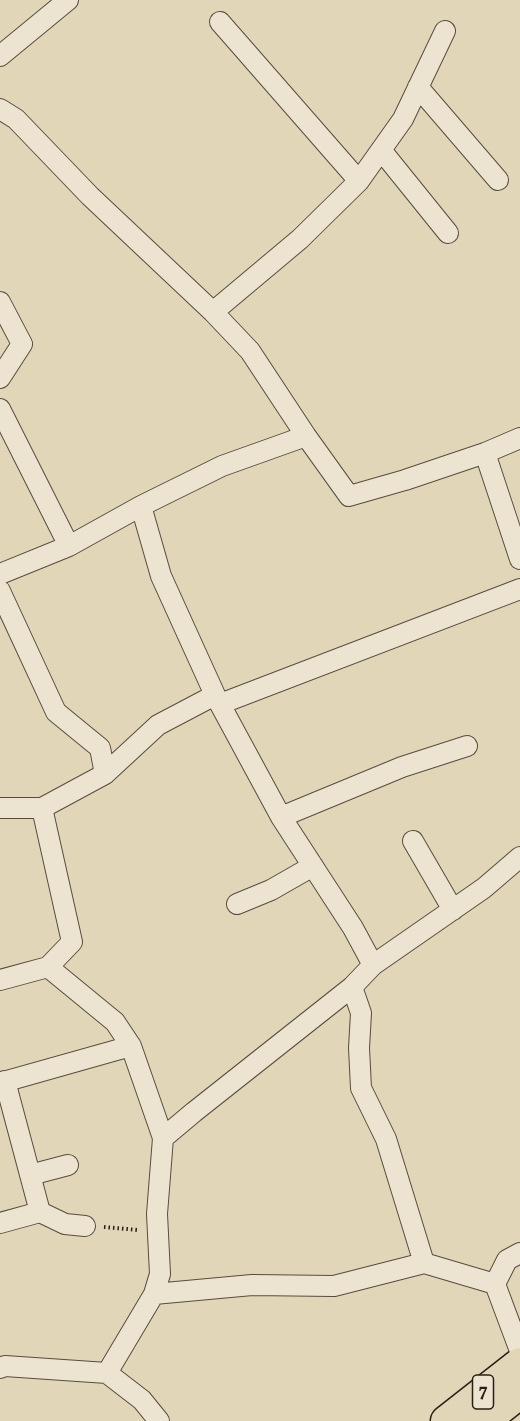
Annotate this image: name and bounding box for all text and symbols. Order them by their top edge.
road number: 7 [472,1375,494,1409]

